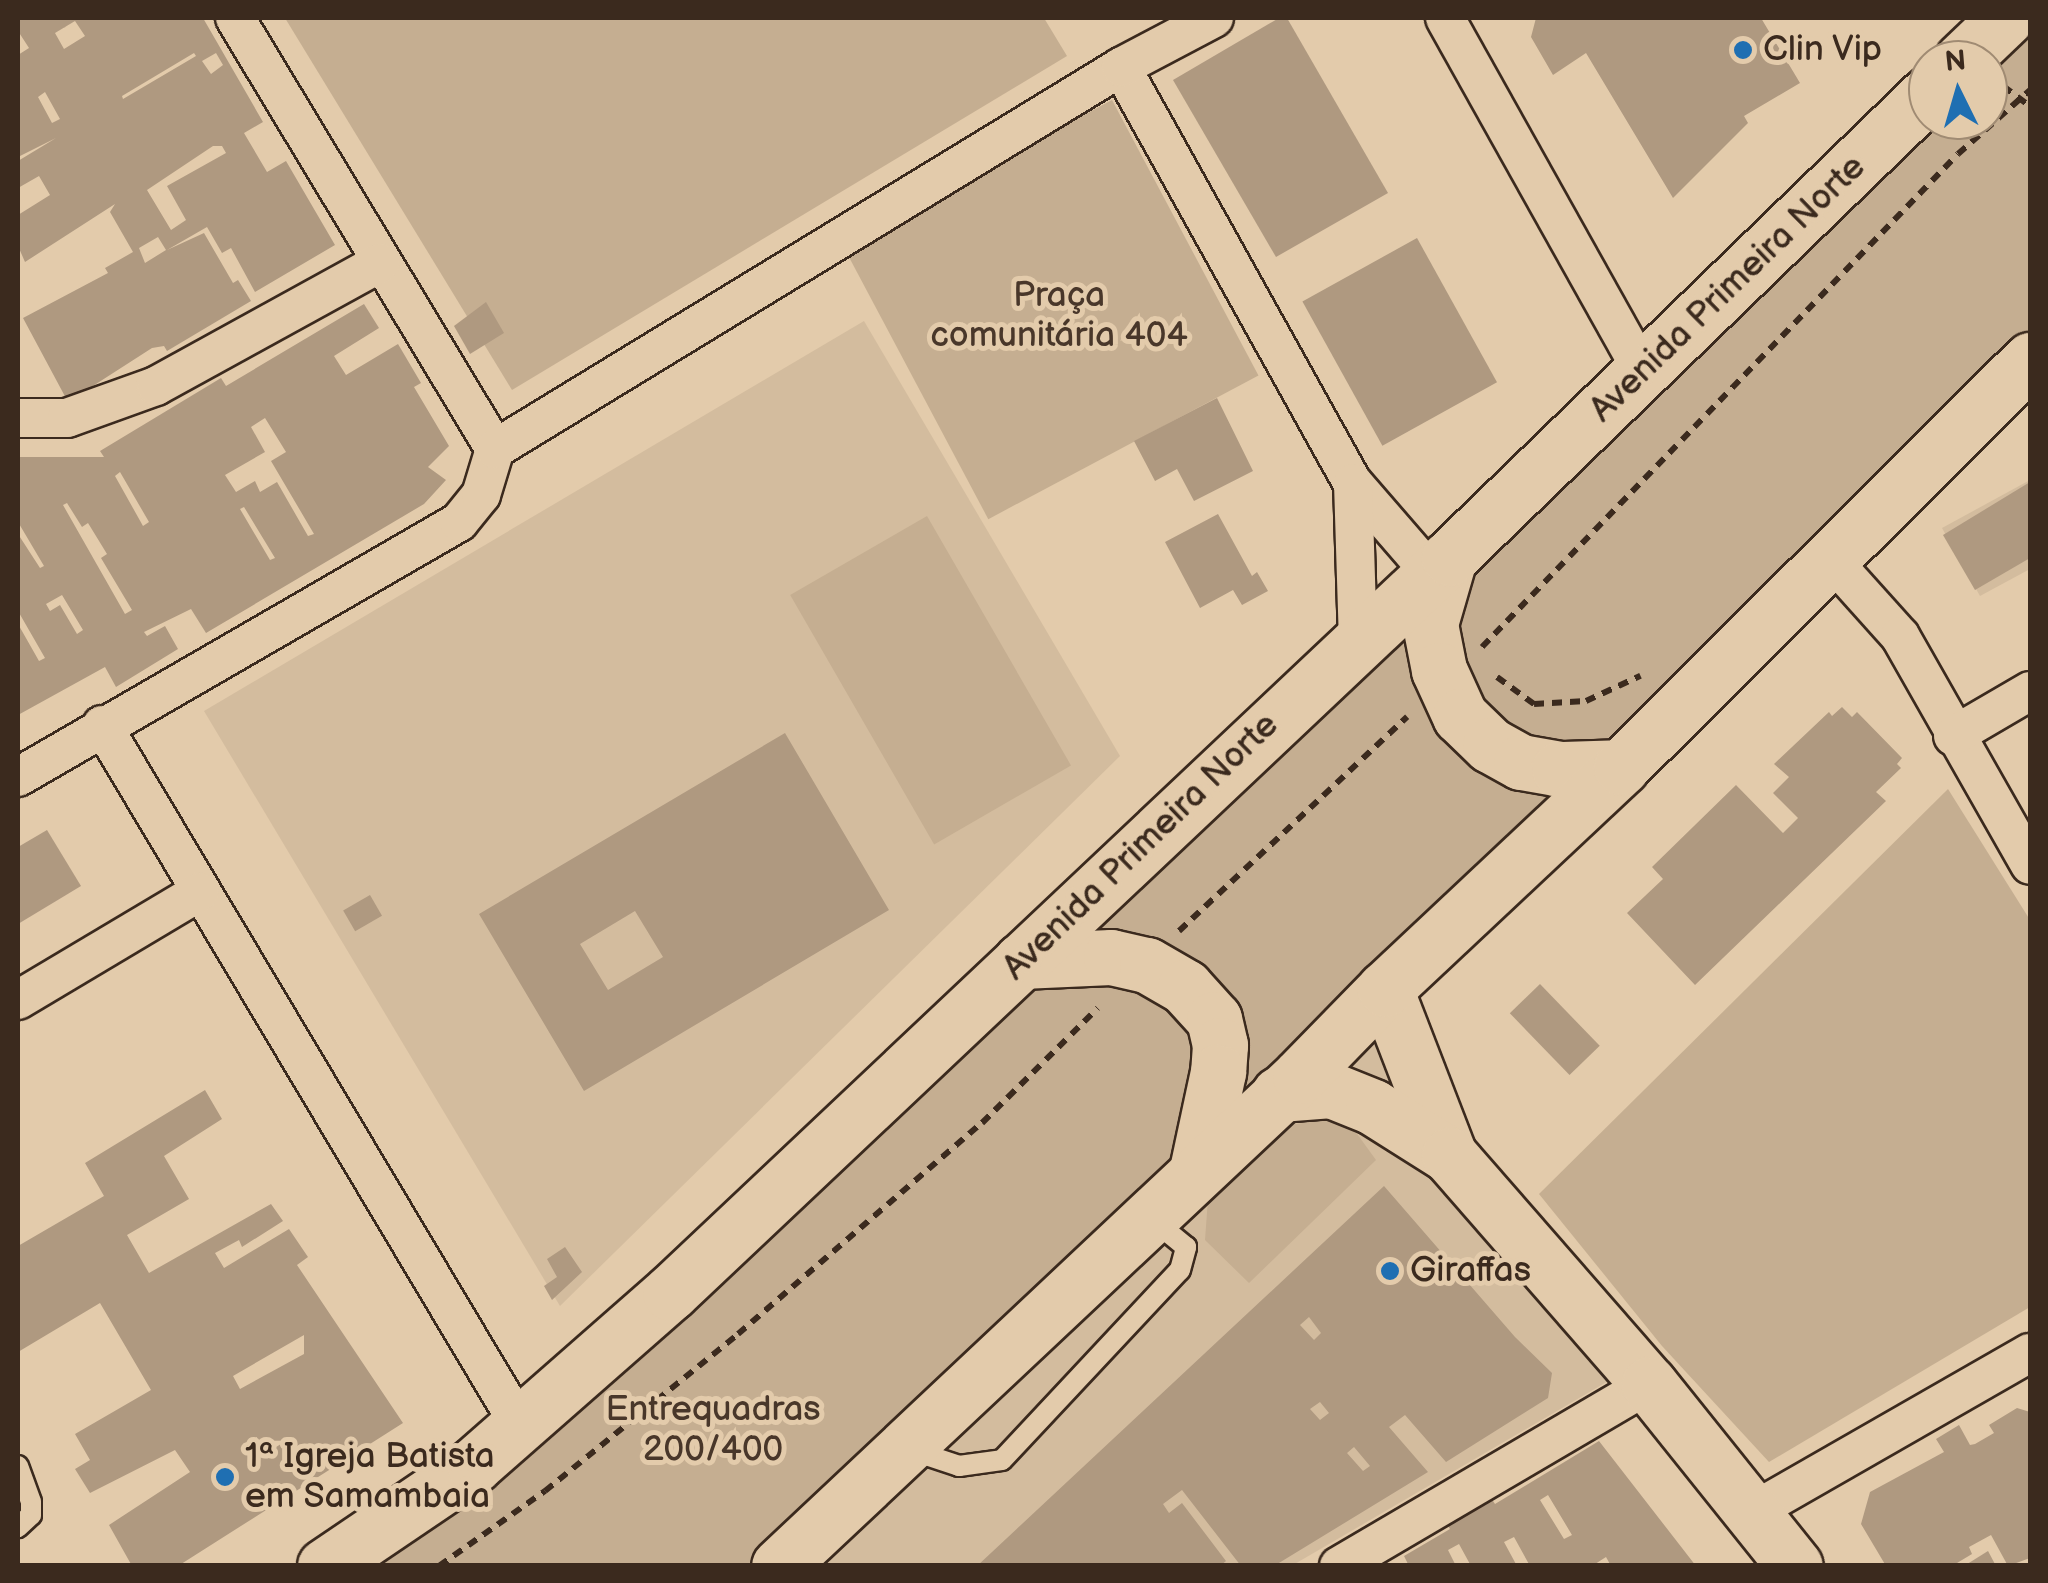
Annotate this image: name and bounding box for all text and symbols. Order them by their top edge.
place label: Clin Vip [1763,29,1883,71]
marker: Clin Vip [1732,39,1754,61]
north arrow [1908,40,2008,140]
text: N [1944,44,1967,79]
street label: Avenida Primeira Norte [1582,147,1874,431]
park label: Praça comunitária 404 [930,275,1188,357]
street label: Avenida Primeira Norte [995,705,1287,989]
place label: Giraffas [1410,1250,1531,1292]
marker: Giraffas [1379,1260,1401,1282]
park label: Entrequadras 200/400 [605,1389,821,1471]
place label: 1ª Igreja Batista em Samambaia [245,1436,494,1518]
marker: 1ª Igreja Batista em Samambaia [214,1466,236,1488]

